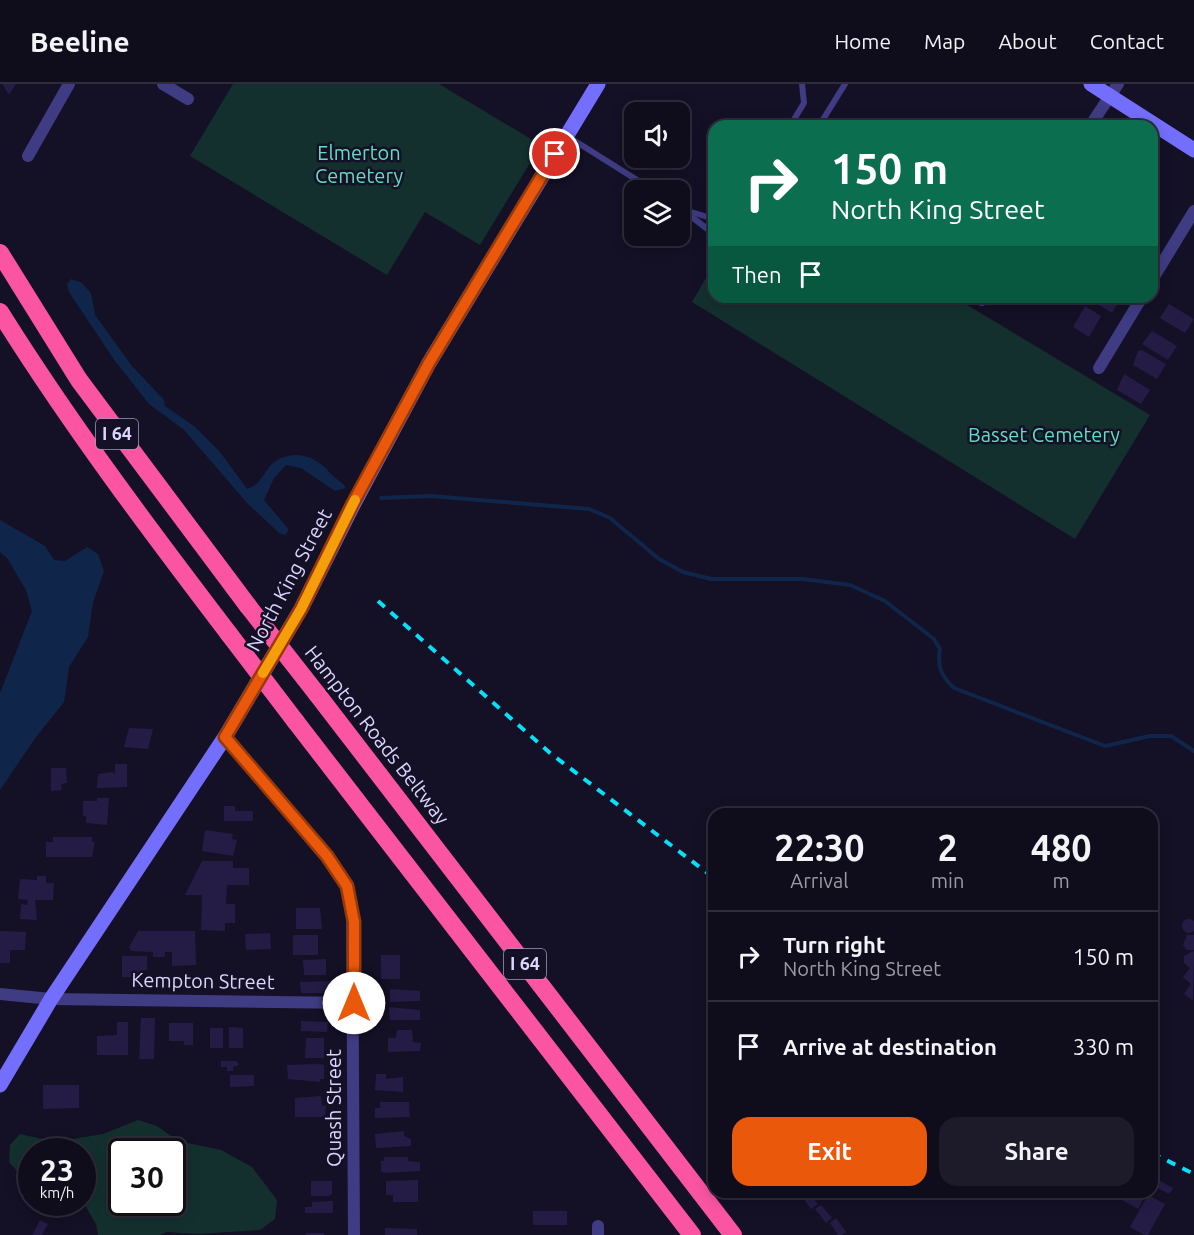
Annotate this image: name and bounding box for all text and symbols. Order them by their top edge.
text: Beeline [30,26,130,57]
text: Home [834,29,891,53]
text: Map [924,29,965,53]
text: About [998,29,1057,53]
text: Contact [1090,29,1164,53]
map controls [624,102,690,246]
button: sound [624,102,690,168]
pin [529,128,580,179]
icon: arrive [538,137,571,170]
park label: Elmerton Cemetery [315,141,403,187]
icon: right [732,144,810,222]
text: 150 m [831,145,948,192]
button: layers [624,180,690,246]
text: North King Street [831,194,1045,224]
icon: arrive [794,258,827,291]
text: Then [732,262,782,287]
road number: I 64 [96,419,138,449]
park label: Basset Cemetery [968,423,1120,446]
street label: North King Street [241,504,336,655]
street label: Hampton Roads Beltway [301,641,454,829]
text: 22:30 [774,827,864,868]
text: 2 [937,827,958,868]
text: 480 [1031,827,1092,868]
text: Arrival [790,869,849,892]
text: min [931,869,964,892]
text: m [1053,869,1070,892]
text: Turn right [783,932,885,957]
icon: right [732,940,765,973]
text: 150 m [1073,944,1134,969]
road number: I 64 [504,949,546,979]
text: North King Street [783,957,941,980]
street label: Kempton Street [131,968,275,993]
position arrow [322,971,386,1035]
icon: arrive [732,1030,765,1063]
text: Arrive at destination [783,1034,997,1059]
text: 330 m [1073,1034,1134,1059]
street label: Quash Street [322,1049,345,1167]
button: Exit [732,1117,927,1186]
button: Share [939,1117,1134,1186]
speed limit sign: 30 [108,1138,186,1216]
text: 23 [40,1153,74,1187]
text: km/h [40,1184,74,1201]

